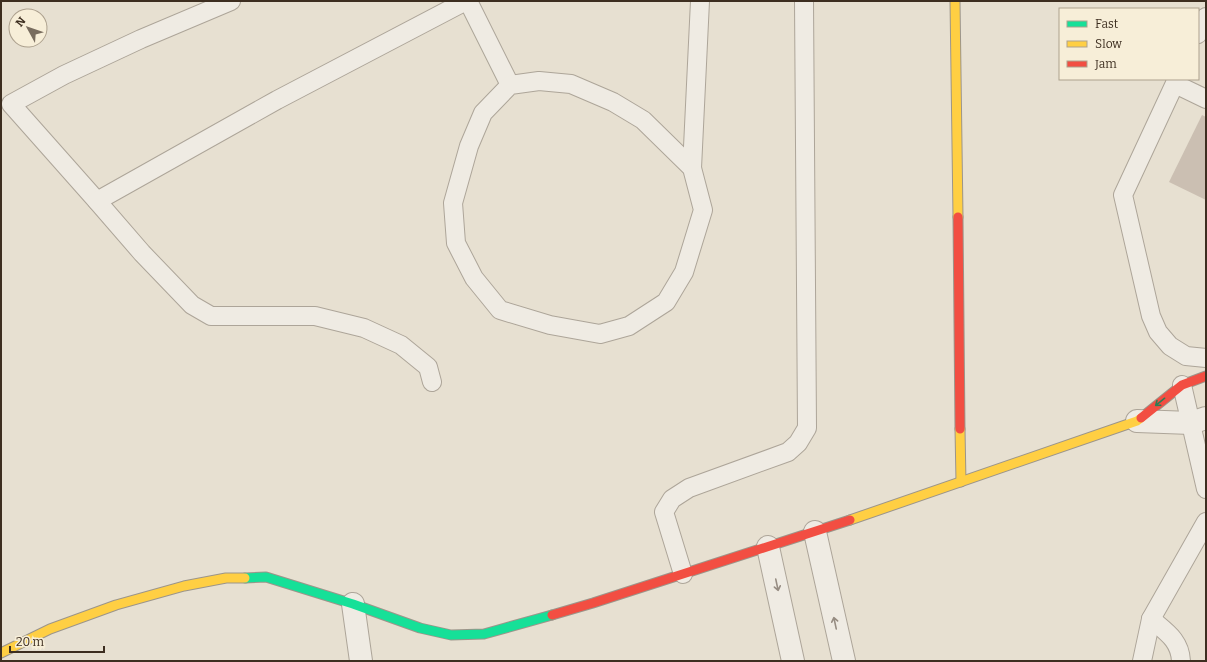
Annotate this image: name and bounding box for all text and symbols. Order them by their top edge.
north arrow [8,8,48,48]
legend [1059,8,1199,80]
text: N [13,14,29,29]
text: Fast [1095,17,1119,31]
text: Slow [1095,37,1122,51]
text: Jam [1094,57,1117,71]
one-way arrow [1155,397,1166,406]
one-way arrow [773,578,781,591]
one-way arrow [831,617,839,630]
scale bar [10,628,104,654]
text: 20 m [16,635,45,649]

